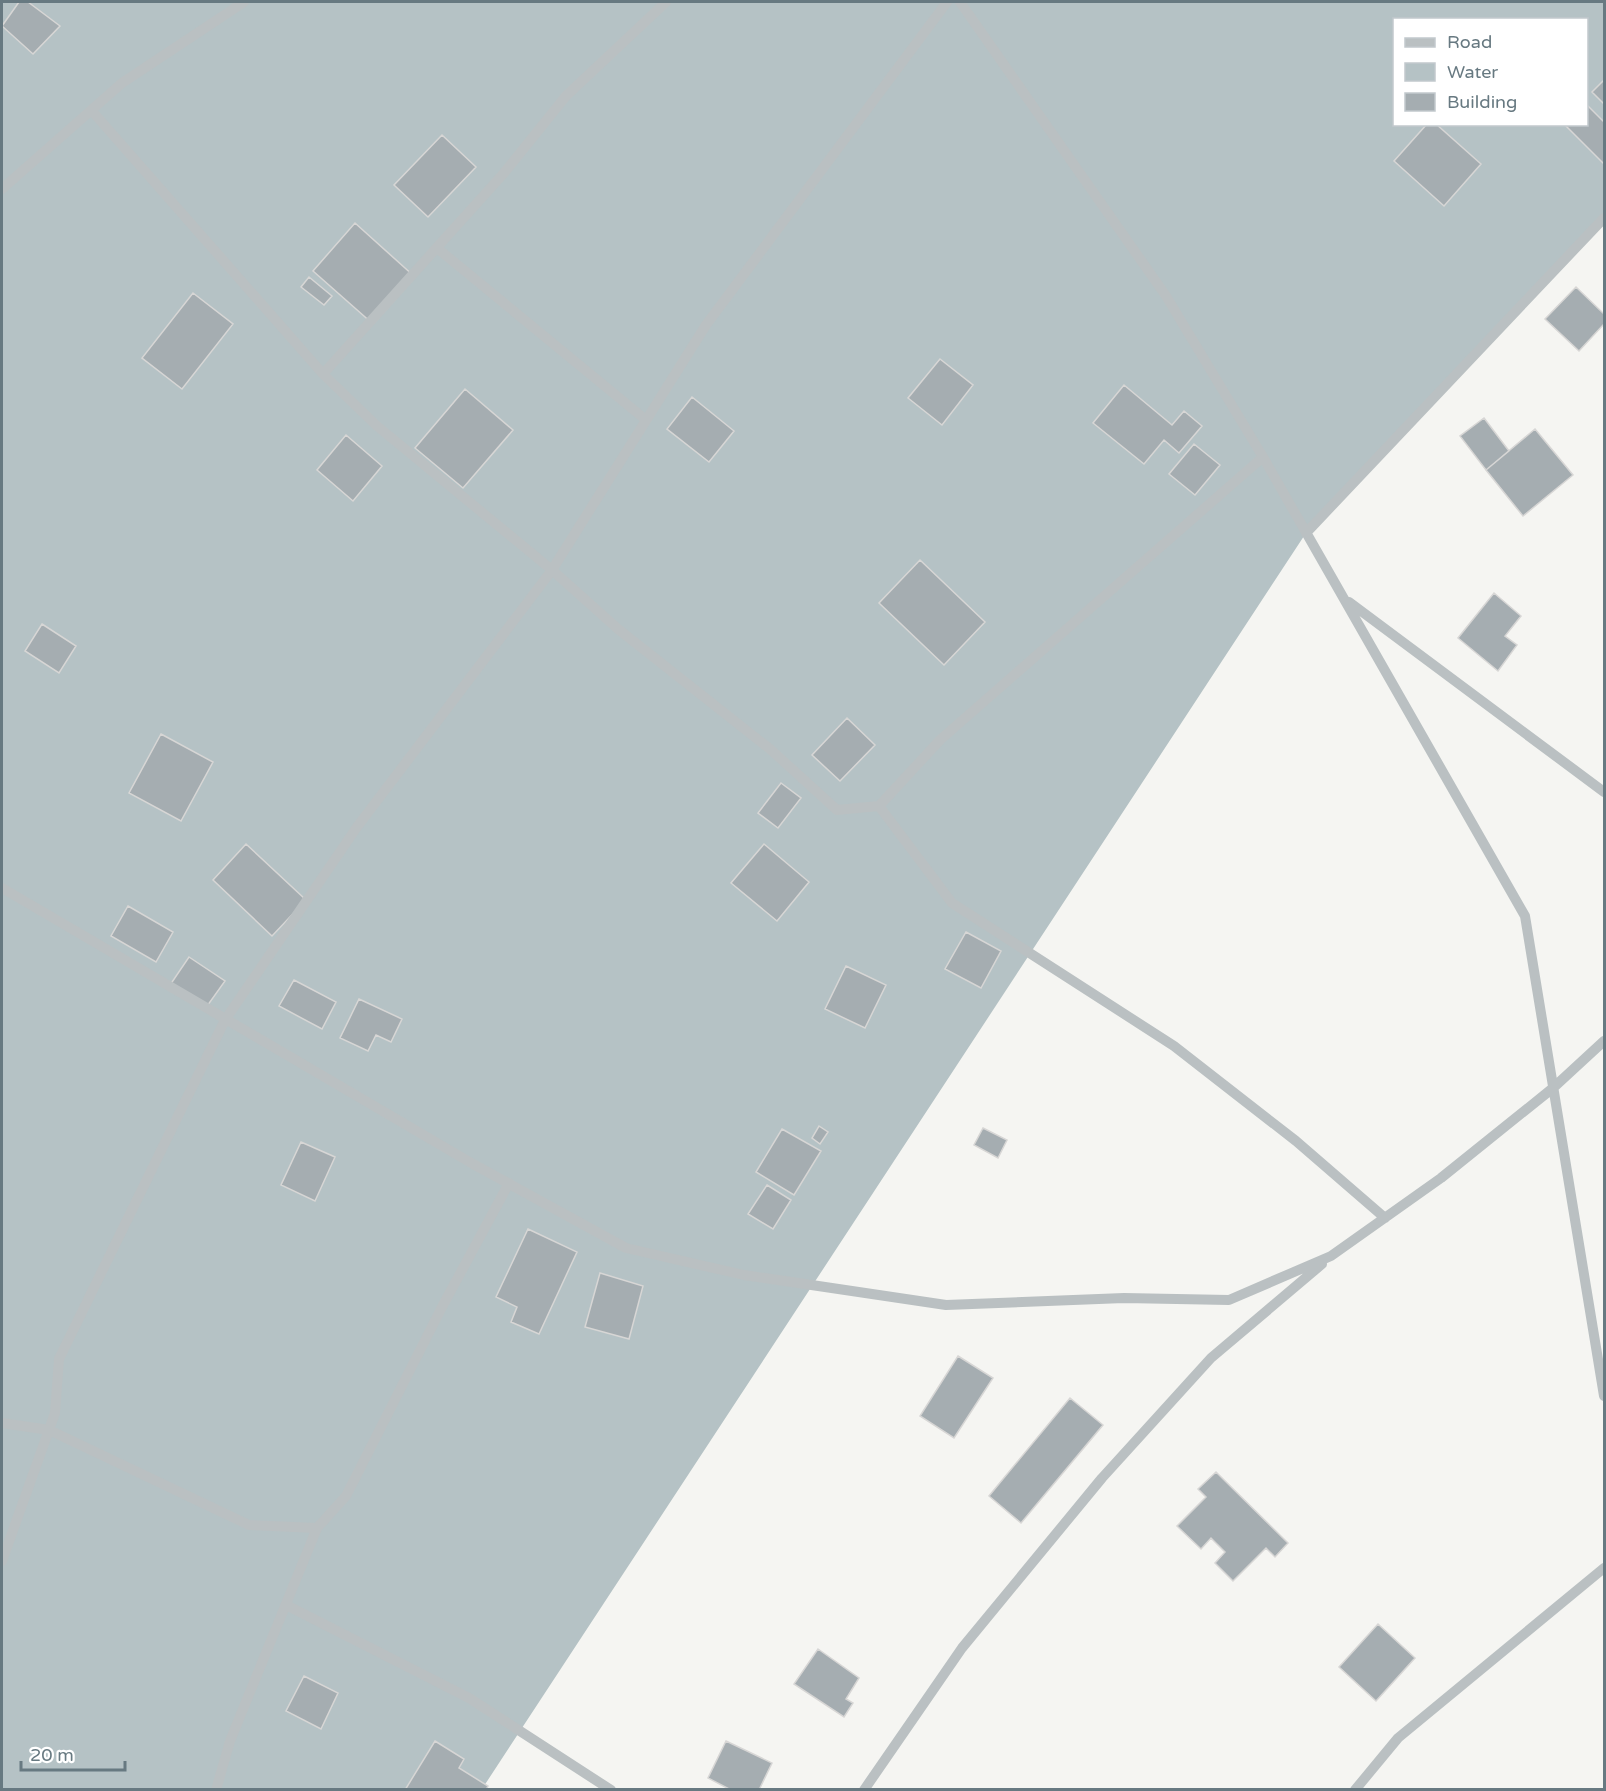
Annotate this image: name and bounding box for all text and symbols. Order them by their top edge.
legend [1393,18,1588,126]
text: Road [1447,31,1492,53]
text: Water [1447,61,1498,83]
text: Building [1447,91,1517,113]
scale bar [21,1734,124,1772]
text: 20 m [30,1744,74,1766]

